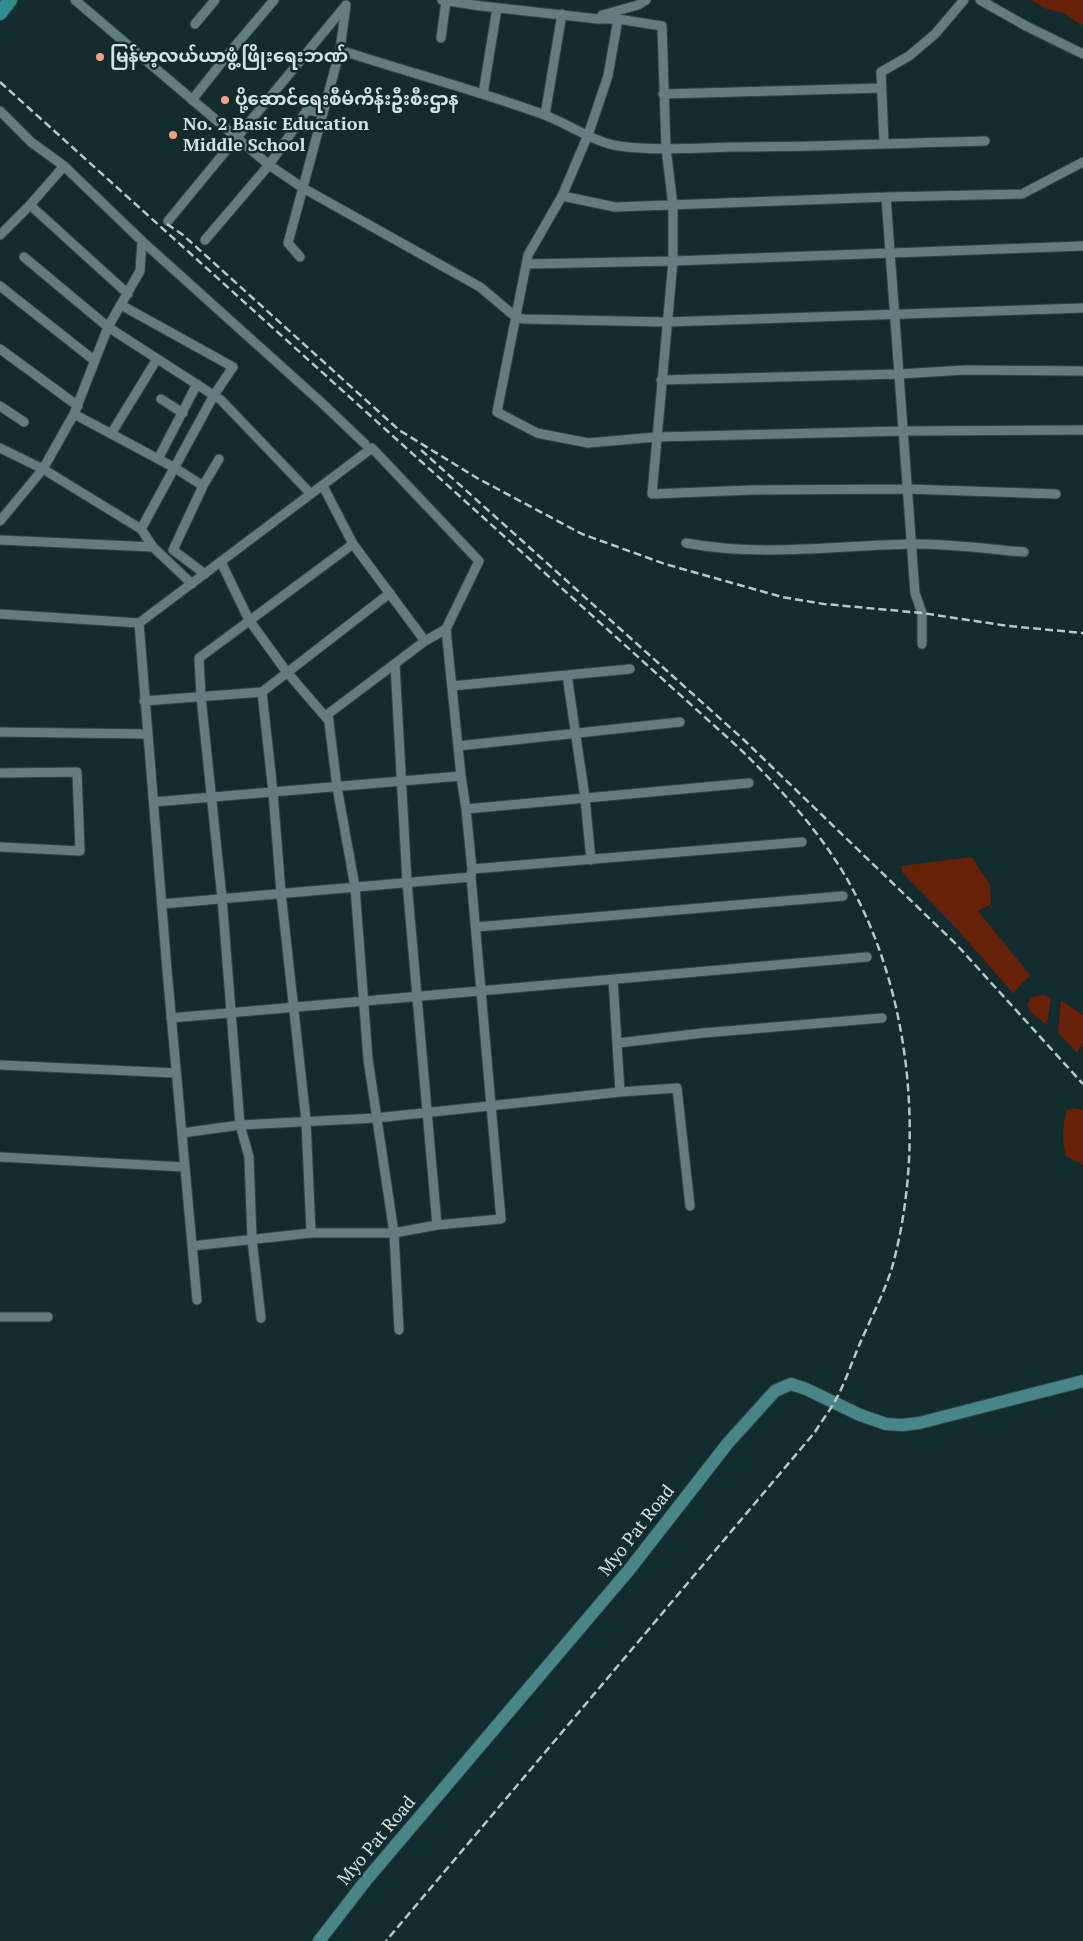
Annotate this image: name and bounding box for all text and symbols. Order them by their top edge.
place label: မြန်မာ့လယ်ယာဖွံ့ဖြိုးရေးဘဏ် [110,46,348,68]
marker: မြန်မာ့လယ်ယာဖွံ့ဖြိုးရေးဘဏ် [94,51,106,63]
place label: ပို့ဆောင်ရေးစီမံကိန်းဦးစီးဌာန [235,89,459,111]
marker: ပို့ဆောင်ရေးစီမံကိန်းဦးစီးဌာန [219,94,231,106]
place label: No. 2 Basic Education Middle School [183,114,369,156]
marker: No. 2 Basic Education Middle School [167,129,179,141]
street label: Myo Pat Road [595,1481,679,1581]
street label: Myo Pat Road [333,1792,421,1890]

